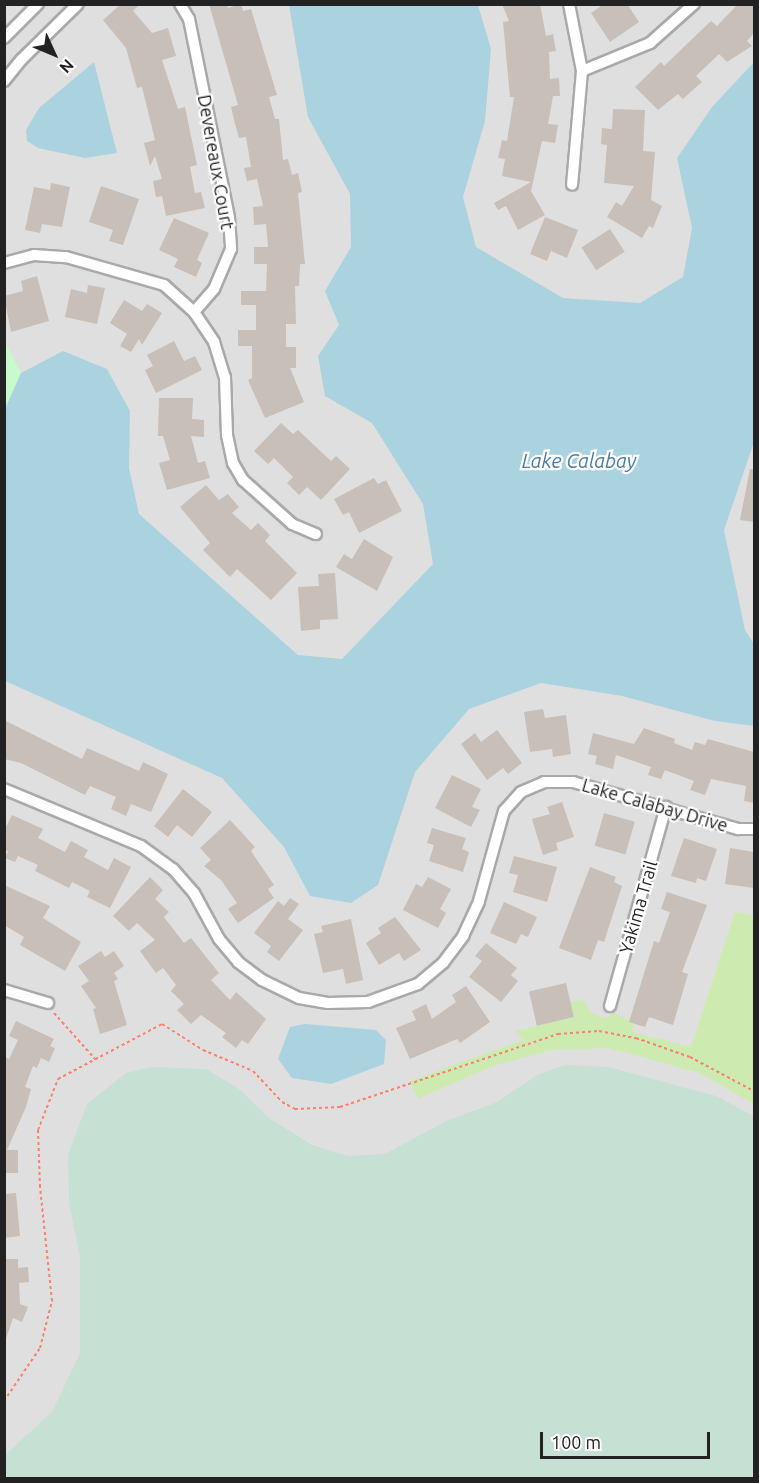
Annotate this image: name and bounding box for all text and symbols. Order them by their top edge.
north arrow [24,24,84,84]
text: N [56,56,78,77]
street label: Devereaux Court [194,93,238,231]
water label: Lake Calabay [522,448,636,472]
street label: Lake Calabay Drive [580,774,730,836]
street label: Yakima Trail [614,858,662,956]
scale bar [543,1420,712,1458]
text: 100 m [551,1432,601,1452]

